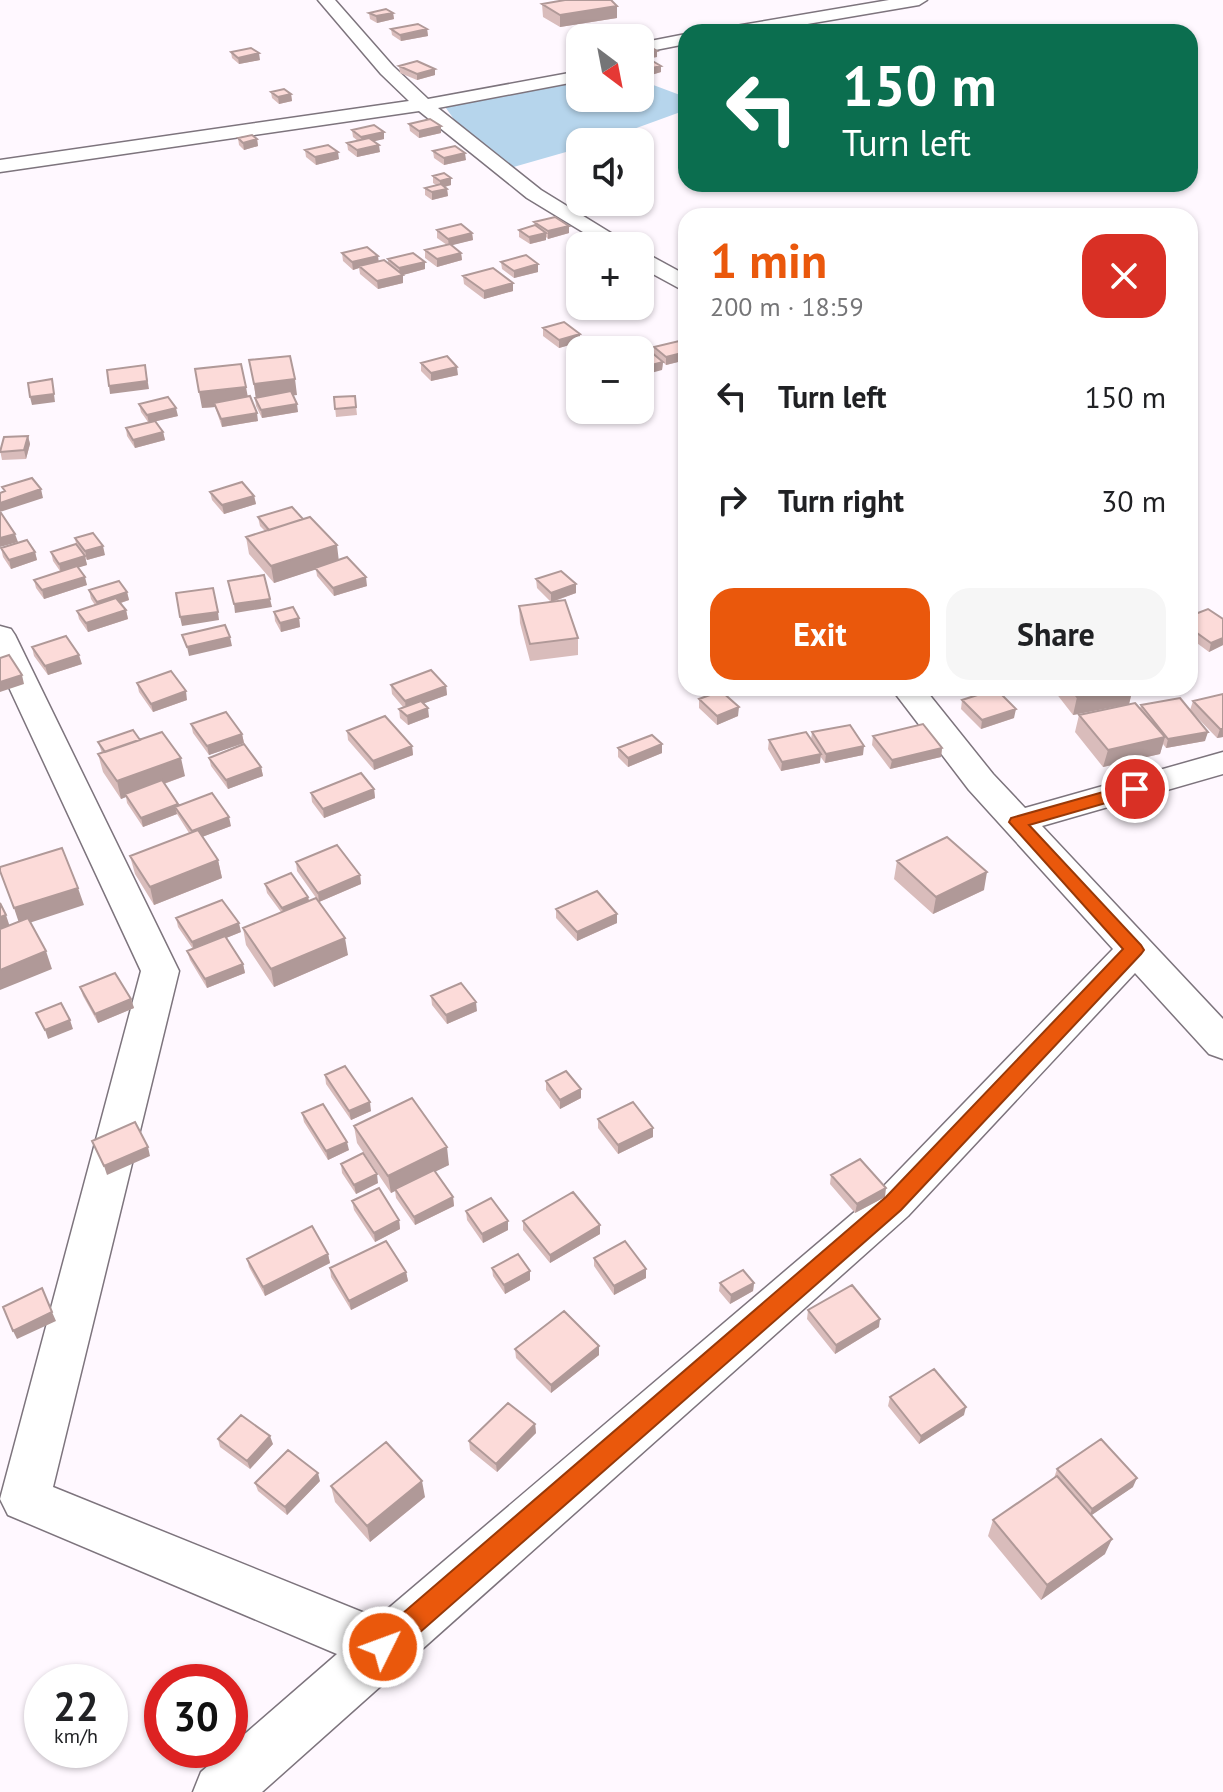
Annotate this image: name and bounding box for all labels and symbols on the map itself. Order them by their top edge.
north arrow [566,24,654,112]
pin [1101,755,1169,823]
position arrow [341,1605,425,1689]
speed limit sign: 30 [144,1664,248,1768]

